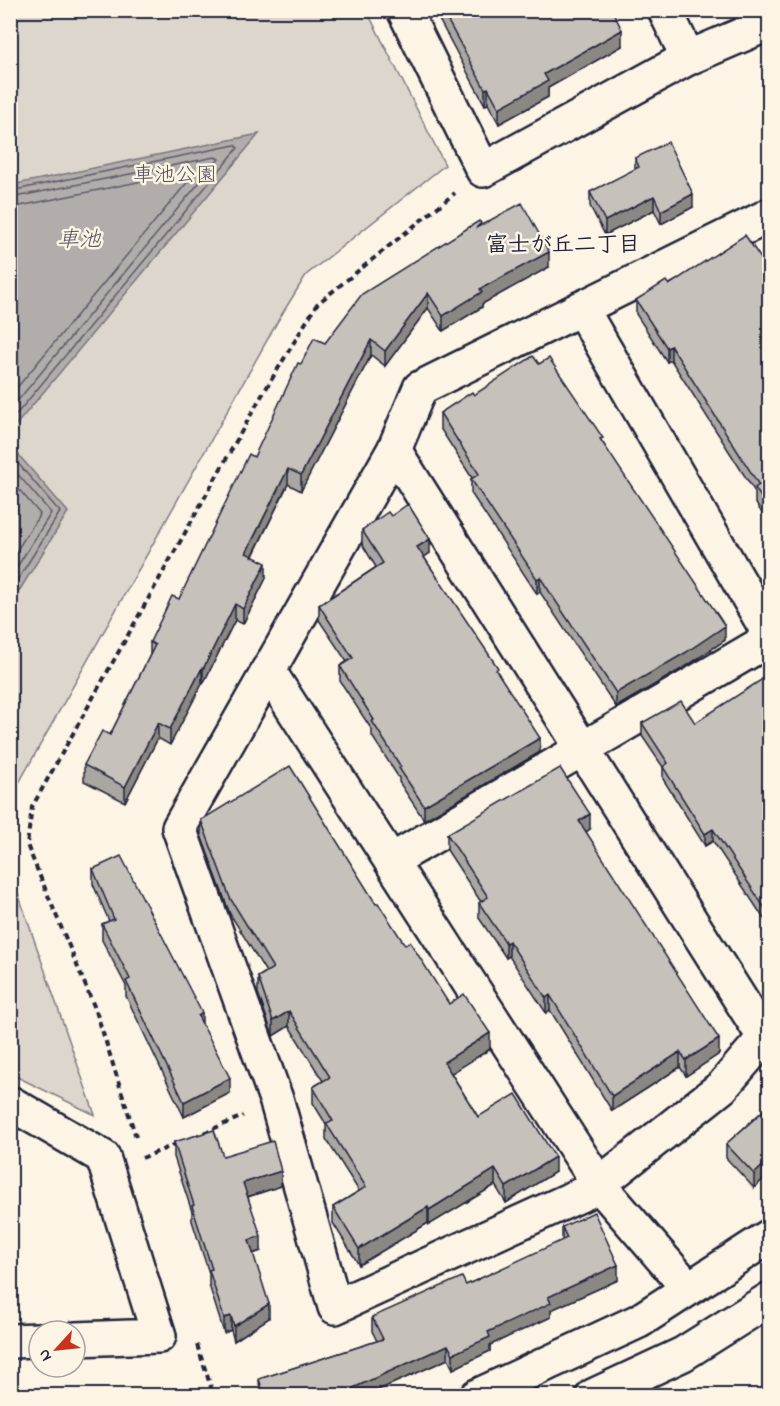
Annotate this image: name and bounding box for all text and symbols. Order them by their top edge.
park label: 車池公園 [133,161,217,191]
water label: 車池 [57,225,102,257]
district label: 富士が丘二丁目 [486,230,640,262]
north arrow [27,1319,87,1379]
text: N [32,1344,59,1365]

